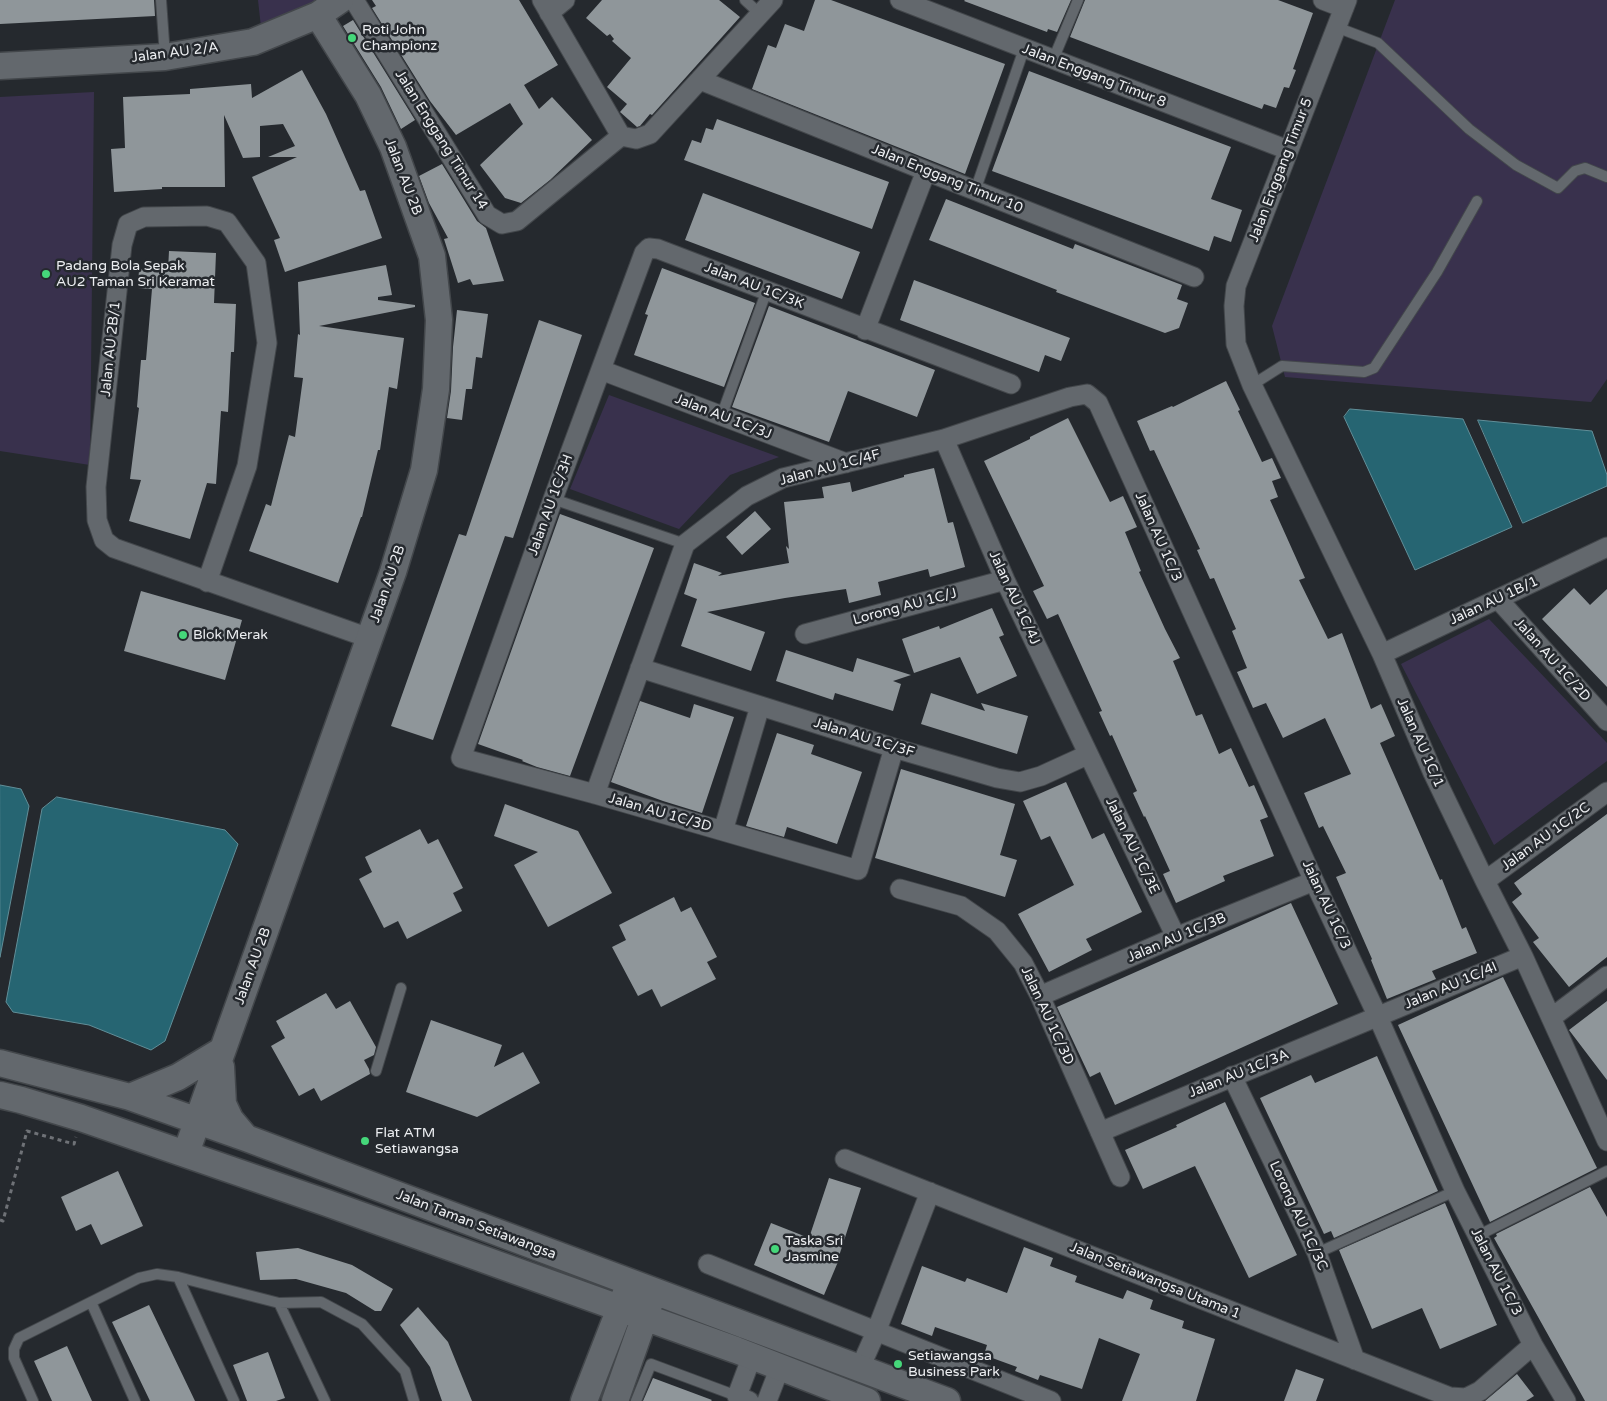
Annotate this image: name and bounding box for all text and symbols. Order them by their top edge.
place label: Roti John Championz [362,22,437,54]
marker: Roti John Championz [346,32,358,44]
street label: Jalan AU 2/A [131,39,219,67]
street label: Jalan Enggang Timur 8 [1020,41,1168,111]
street label: Jalan Enggang Timur 14 [391,67,491,213]
street label: Jalan Enggang Timur 5 [1246,96,1316,244]
street label: Jalan AU 2B [381,136,425,218]
street label: Jalan Enggang Timur 10 [869,141,1025,217]
place label: Padang Bola Sepak AU2 Taman Sri Keramat [56,258,215,290]
street label: Jalan AU 1C/3K [702,259,806,313]
marker: Padang Bola Sepak AU2 Taman Sri Keramat [40,268,52,280]
street label: Jalan AU 2B/1 [98,300,124,398]
street label: Jalan AU 1C/3J [672,391,774,443]
street label: Jalan AU 1C/4F [778,446,882,490]
street label: Jalan AU 1C/3H [525,452,577,558]
street label: Jalan AU 1C/3 [1131,490,1185,584]
street label: Jalan AU 2B [367,543,409,625]
street label: Jalan AU 1C/4J [985,548,1043,648]
street label: Jalan AU 1B/1 [1447,573,1541,629]
street label: Lorong AU 1C/J [851,585,959,629]
street label: Jalan AU 1C/2D [1510,615,1594,705]
place label: Blok Merak [193,627,268,643]
marker: Blok Merak [177,629,189,641]
street label: Jalan AU 1C/1 [1393,696,1447,790]
street label: Jalan AU 1C/3F [812,715,916,761]
street label: Jalan AU 1C/3D [607,790,713,836]
street label: Jalan AU 1C/3E [1101,795,1163,897]
street label: Jalan AU 1C/2C [1498,799,1594,875]
street label: Jalan AU 1C/3 [1298,858,1354,952]
street label: Jalan AU 1C/3B [1125,910,1229,966]
street label: Jalan AU 2B [231,925,275,1007]
street label: Jalan AU 1C/4I [1402,959,1500,1013]
street label: Jalan AU 1C/3D [1017,964,1077,1068]
street label: Jalan AU 1C/3A [1187,1046,1291,1102]
place label: Flat ATM Setiawangsa [375,1125,459,1158]
marker: Flat ATM Setiawangsa [359,1135,371,1147]
street label: Lorong AU 1C/3C [1265,1159,1331,1273]
street label: Jalan Taman Setiawangsa [394,1187,558,1263]
street label: Jalan AU 1C/3 [1467,1225,1525,1319]
place label: Taska Sri Jasmine [785,1233,843,1266]
street label: Jalan Setiawangsa Utama 1 [1067,1239,1243,1323]
marker: Taska Sri Jasmine [769,1243,781,1255]
place label: Setiawangsa Business Park [908,1348,1000,1380]
marker: Setiawangsa Business Park [892,1358,904,1370]

